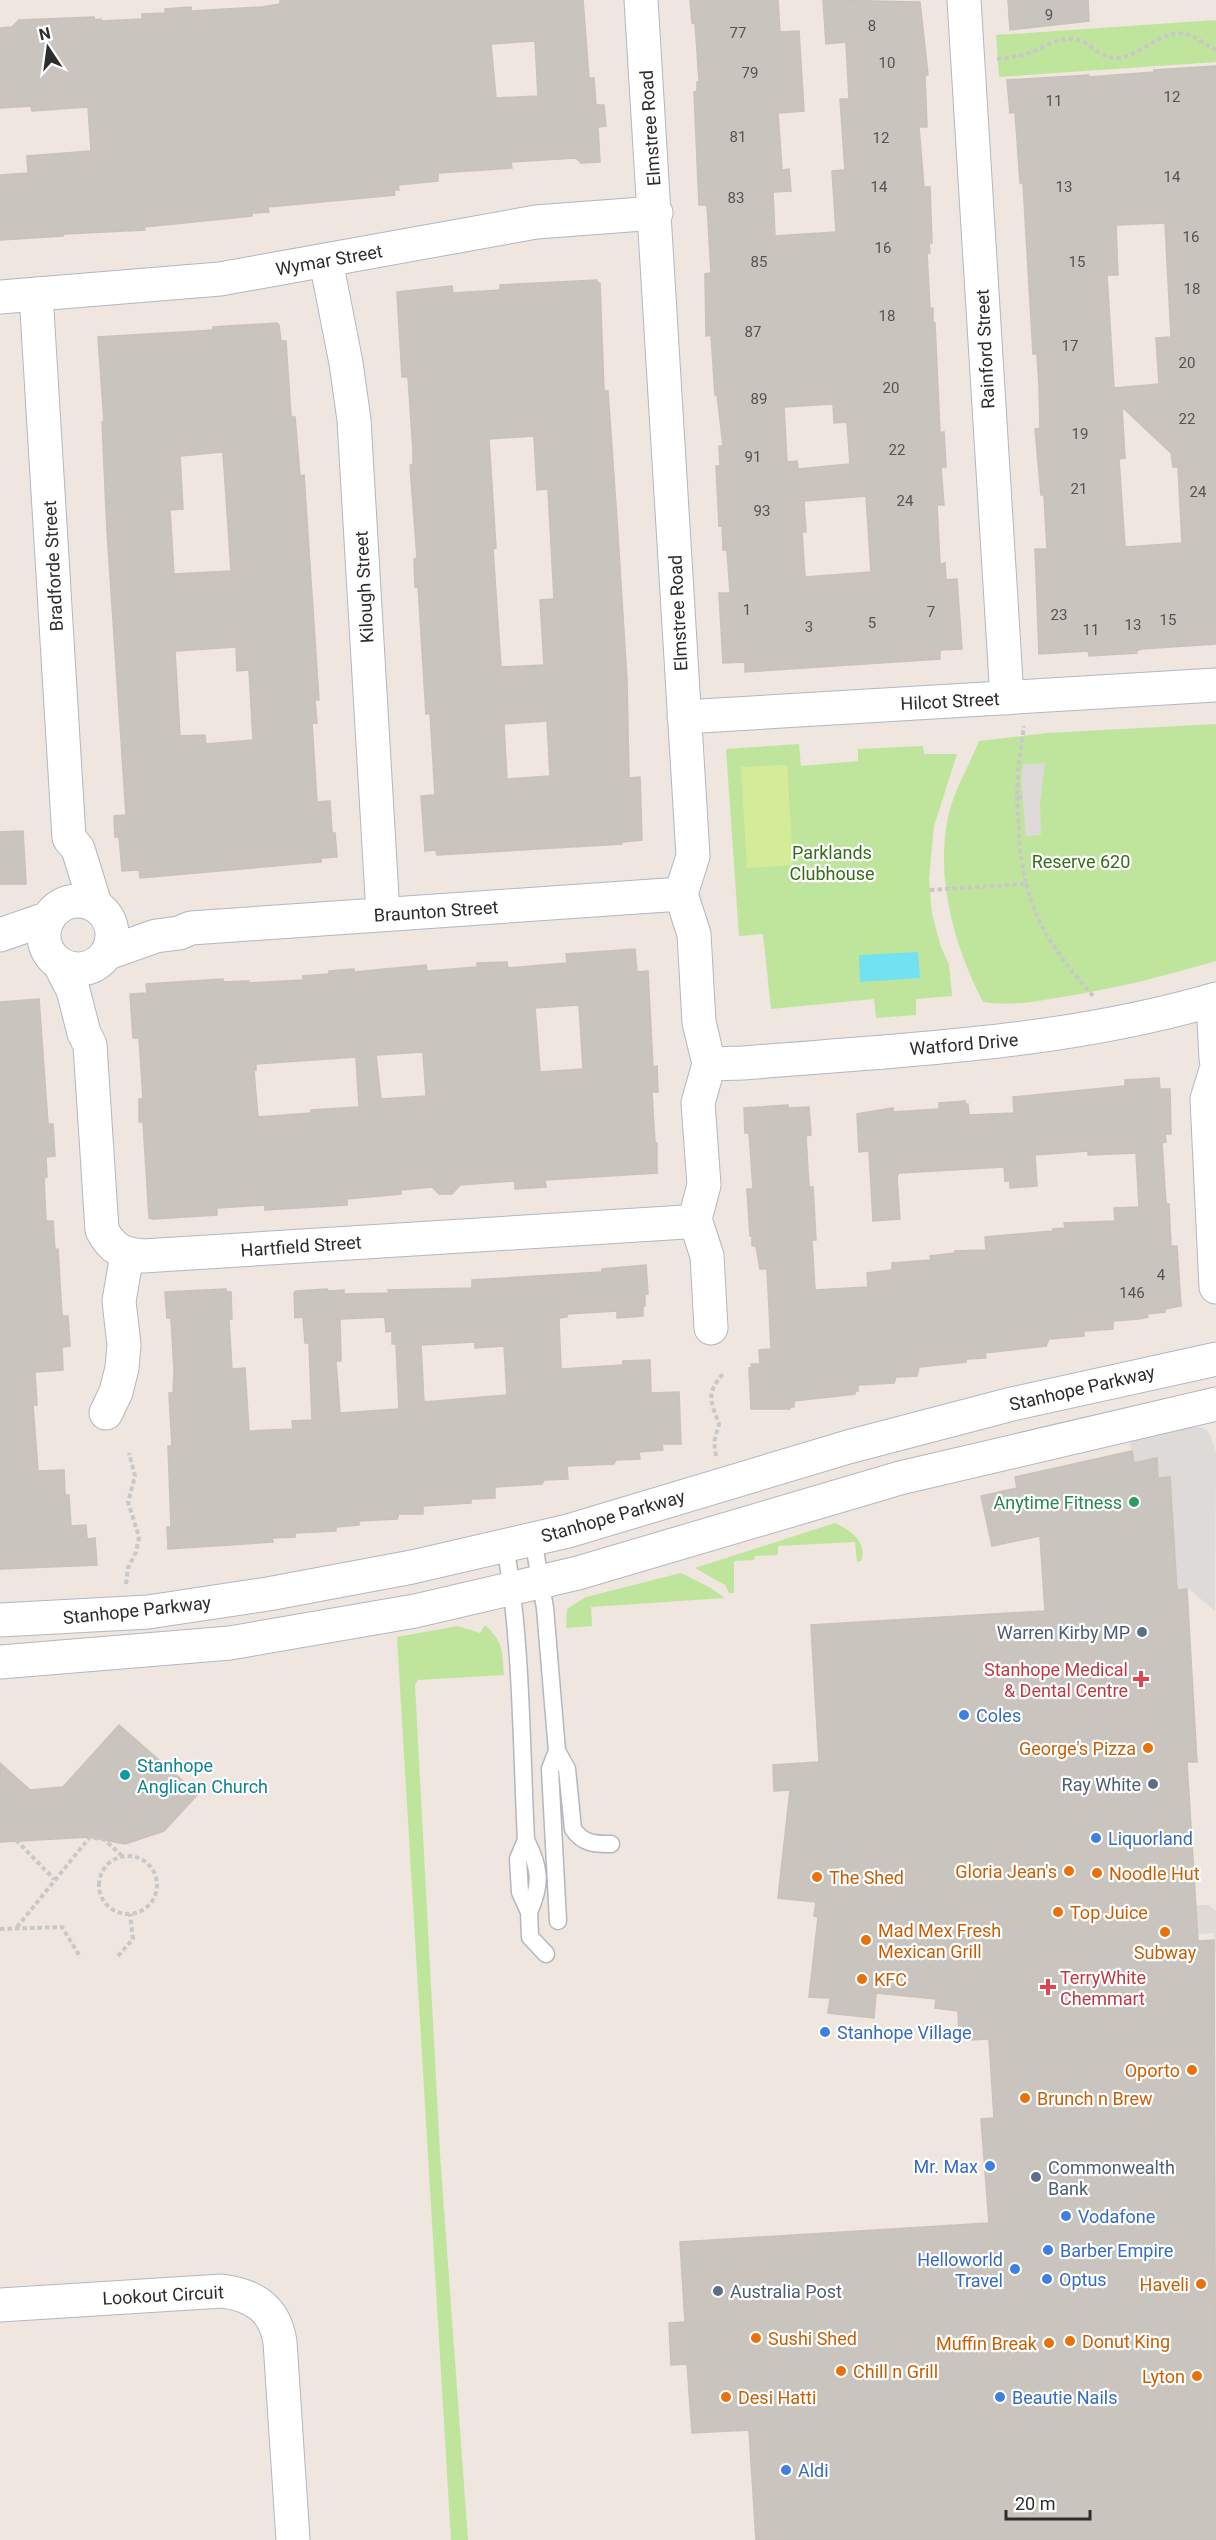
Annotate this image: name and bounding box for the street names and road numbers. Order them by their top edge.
street label: Elmstree Road [635,69,665,187]
street label: Wymar Street [274,240,384,280]
street label: Rainford Street [971,289,999,409]
street label: Bradforde Street [39,500,67,632]
street label: Kilough Street [351,530,377,644]
street label: Elmstree Road [664,554,692,672]
street label: Hilcot Street [900,688,1000,714]
street label: Braunton Street [373,896,499,926]
street label: Watford Drive [909,1029,1019,1059]
street label: Hartfield Street [240,1231,362,1261]
street label: Stanhope Parkway [1007,1361,1157,1415]
street label: Stanhope Parkway [539,1485,688,1547]
street label: Stanhope Parkway [62,1592,212,1628]
street label: Lookout Circuit [102,2281,224,2309]

